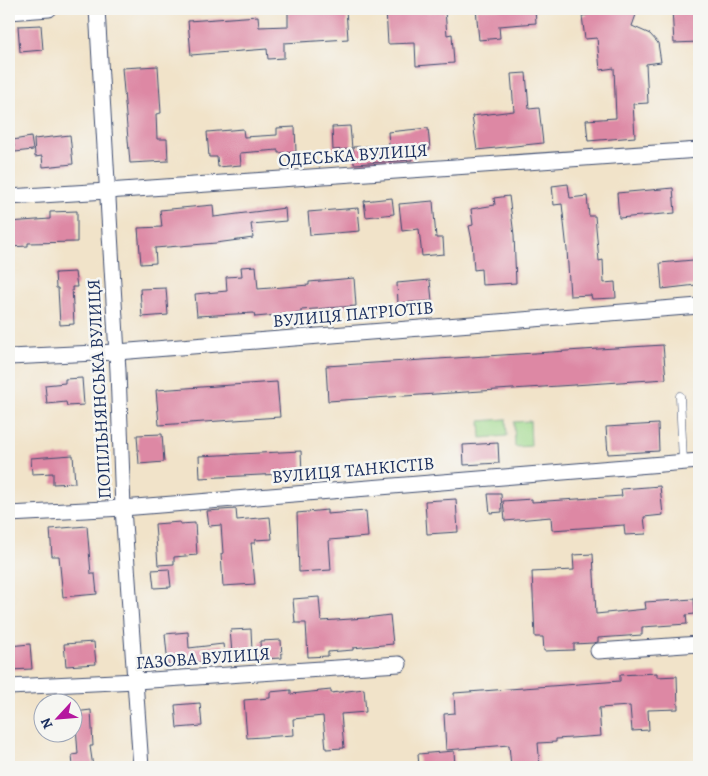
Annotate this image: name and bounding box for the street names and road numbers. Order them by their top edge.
street label: ОДЕСЬКА ВУЛИЦЯ [278,138,428,172]
street label: ПОПІЛЬНЯНСЬКА ВУЛИЦЯ [81,278,117,500]
street label: ВУЛИЦЯ ПАТРІОТІВ [272,295,434,333]
street label: ВУЛИЦЯ ТАНКІСТІВ [271,451,435,489]
street label: ГАЗОВА ВУЛИЦЯ [135,641,271,675]

